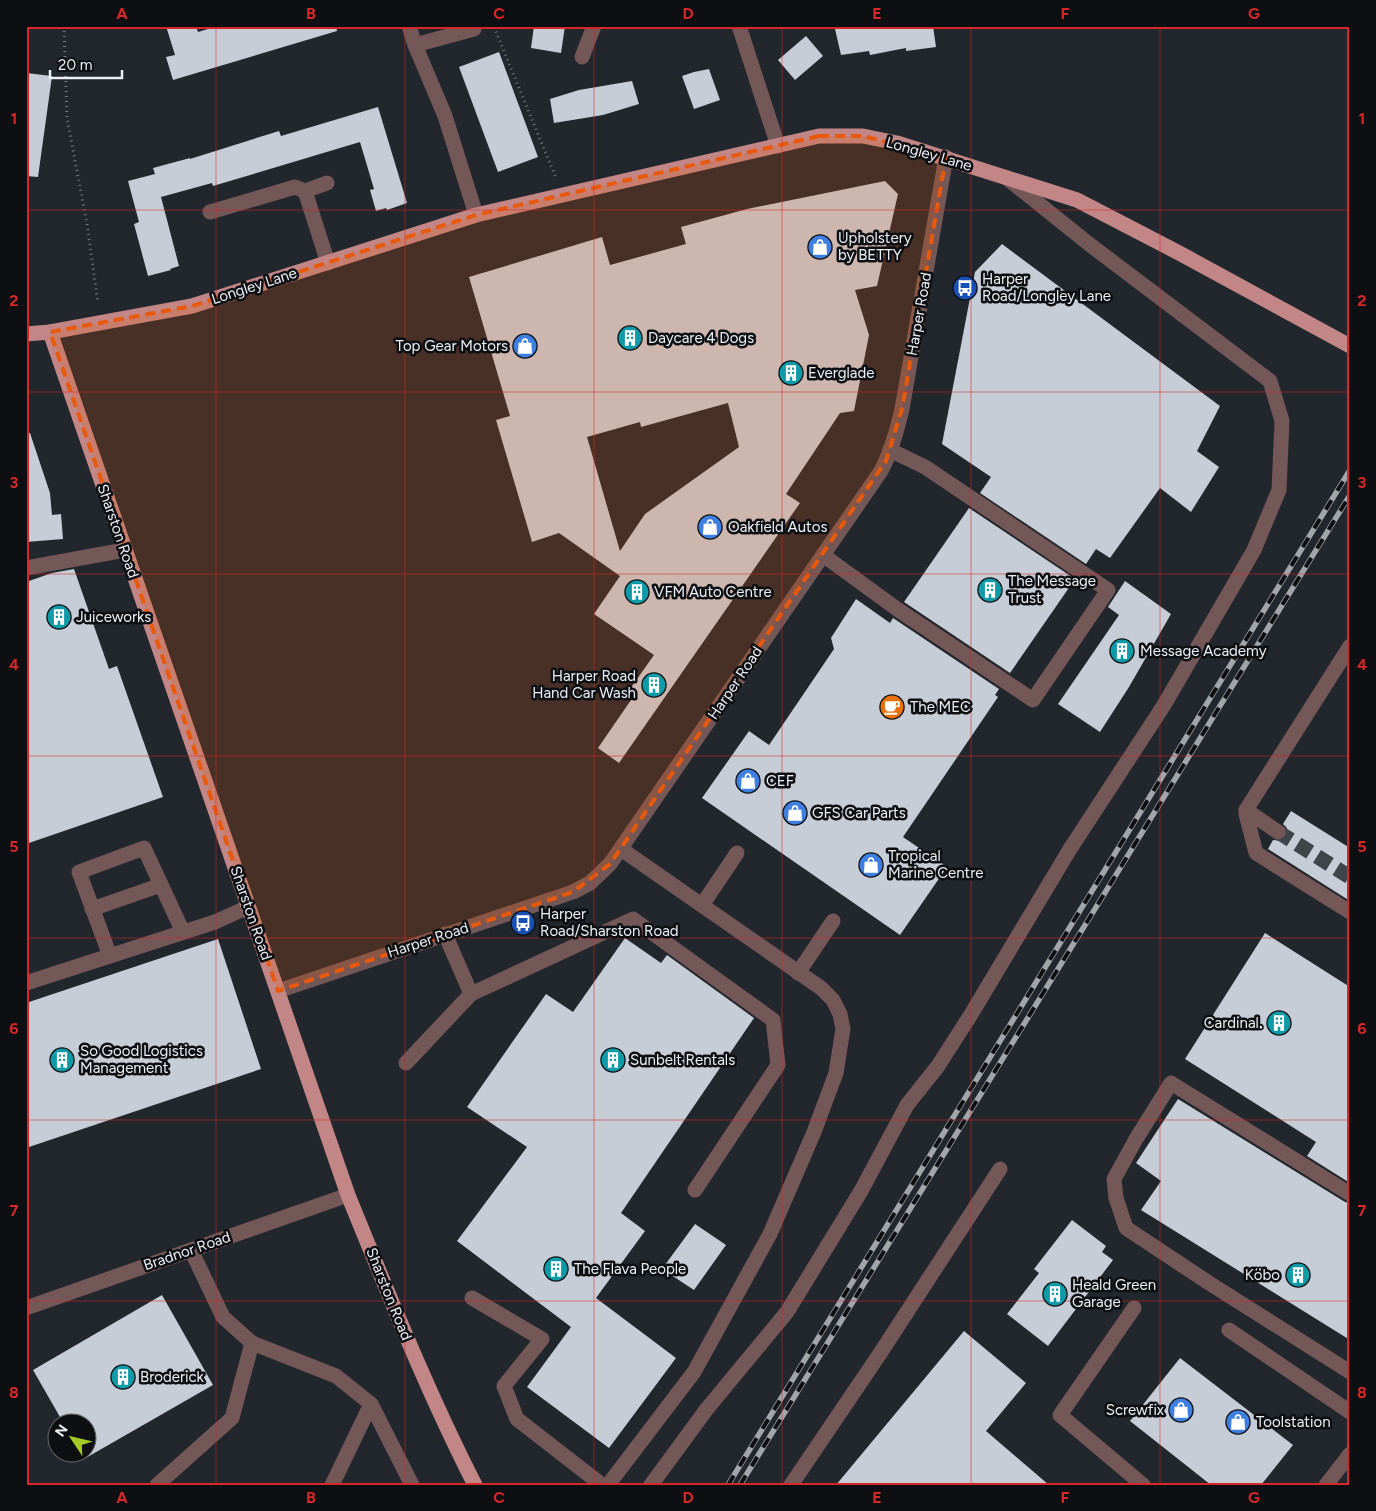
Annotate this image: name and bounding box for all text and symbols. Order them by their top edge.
text: A [116,4,128,23]
text: B [306,4,316,23]
text: C [493,4,505,23]
text: D [682,4,694,23]
text: E [872,4,882,23]
text: F [1061,4,1070,23]
text: G [1248,4,1260,23]
scale bar [50,48,122,80]
text: 20 m [58,56,92,74]
text: 1 [11,109,17,128]
text: 1 [1359,109,1365,128]
street label: Longley Lane [884,133,974,175]
place label: Upholstery by BETTY [838,229,912,264]
shop icon: Upholstery by BETTY [807,234,833,260]
street label: Longley Lane [209,264,299,308]
place label: Harper Road/Longley Lane [982,270,1111,305]
street label: Harper Road [903,271,935,357]
bus stop icon: Harper Road/Longley Lane [952,275,978,301]
text: 2 [9,291,19,310]
text: 2 [1357,291,1367,310]
building icon: Daycare 4 Dogs [617,325,643,351]
place label: Daycare 4 Dogs [648,329,754,347]
shop icon: Top Gear Motors [512,333,538,359]
place label: Top Gear Motors [396,337,508,355]
building icon: Everglade [778,360,804,386]
place label: Everglade [808,364,875,382]
text: 3 [10,473,19,492]
text: 3 [1358,473,1367,492]
street label: Sharston Road [93,482,143,580]
shop icon: Oakfield Autos [697,514,723,540]
place label: Oakfield Autos [728,518,827,536]
place label: The Message Trust [1008,572,1096,607]
building icon: The Message Trust [977,577,1003,603]
building icon: VFM Auto Centre [624,579,650,605]
place label: VFM Auto Centre [654,583,772,601]
building icon: Juiceworks [46,604,72,630]
place label: Juiceworks [76,608,151,626]
building icon: Message Academy [1109,638,1135,664]
place label: Message Academy [1140,642,1267,660]
street label: Harper Road [704,643,766,723]
text: 4 [9,655,19,674]
text: 4 [1357,655,1367,674]
place label: Harper Road Hand Car Wash [532,667,636,702]
building icon: Harper Road Hand Car Wash [641,672,667,698]
cafe icon: The MEC [879,694,905,720]
place label: The MEC [910,698,971,716]
shop icon: CEF [735,768,761,794]
place label: CEF [766,772,794,790]
shop icon: GFS Car Parts [782,800,808,826]
place label: GFS Car Parts [812,804,906,822]
text: 5 [9,837,19,856]
text: 5 [1357,837,1367,856]
place label: Tropical Marine Centre [888,847,983,882]
shop icon: Tropical Marine Centre [858,852,884,878]
street label: Sharston Road [226,864,276,962]
place label: Harper Road/Sharston Road [540,905,679,940]
bus stop icon: Harper Road/Sharston Road [510,910,536,936]
street label: Harper Road [385,918,471,962]
building icon: Cardinal. [1266,1010,1292,1036]
place label: Cardinal. [1204,1014,1262,1032]
text: 6 [9,1019,19,1038]
text: 6 [1357,1019,1367,1038]
place label: So Good Logistics Management [80,1042,203,1077]
building icon: So Good Logistics Management [49,1047,75,1073]
building icon: Sunbelt Rentals [600,1047,626,1073]
place label: Sunbelt Rentals [630,1051,735,1069]
text: 7 [10,1201,19,1220]
text: 7 [1358,1201,1367,1220]
street label: Bradnor Road [141,1228,233,1274]
street label: Sharston Road [362,1245,416,1343]
building icon: The Flava People [543,1256,569,1282]
place label: The Flava People [574,1260,686,1278]
building icon: Köbo [1285,1262,1311,1288]
place label: Köbo [1245,1266,1280,1284]
place label: Heald Green Garage [1072,1276,1156,1311]
building icon: Heald Green Garage [1042,1281,1068,1307]
building icon: Broderick [110,1364,136,1390]
place label: Broderick [140,1368,205,1386]
text: 8 [9,1383,19,1402]
text: 8 [1357,1383,1367,1402]
shop icon: Screwfix [1168,1397,1194,1423]
place label: Screwfix [1106,1401,1164,1419]
shop icon: Toolstation [1225,1409,1251,1435]
place label: Toolstation [1256,1413,1331,1431]
north arrow [48,1414,98,1464]
text: N [52,1422,72,1440]
text: A [116,1488,128,1507]
text: B [306,1488,316,1507]
text: C [493,1488,505,1507]
text: D [682,1488,694,1507]
text: E [872,1488,882,1507]
text: F [1061,1488,1070,1507]
text: G [1248,1488,1260,1507]

